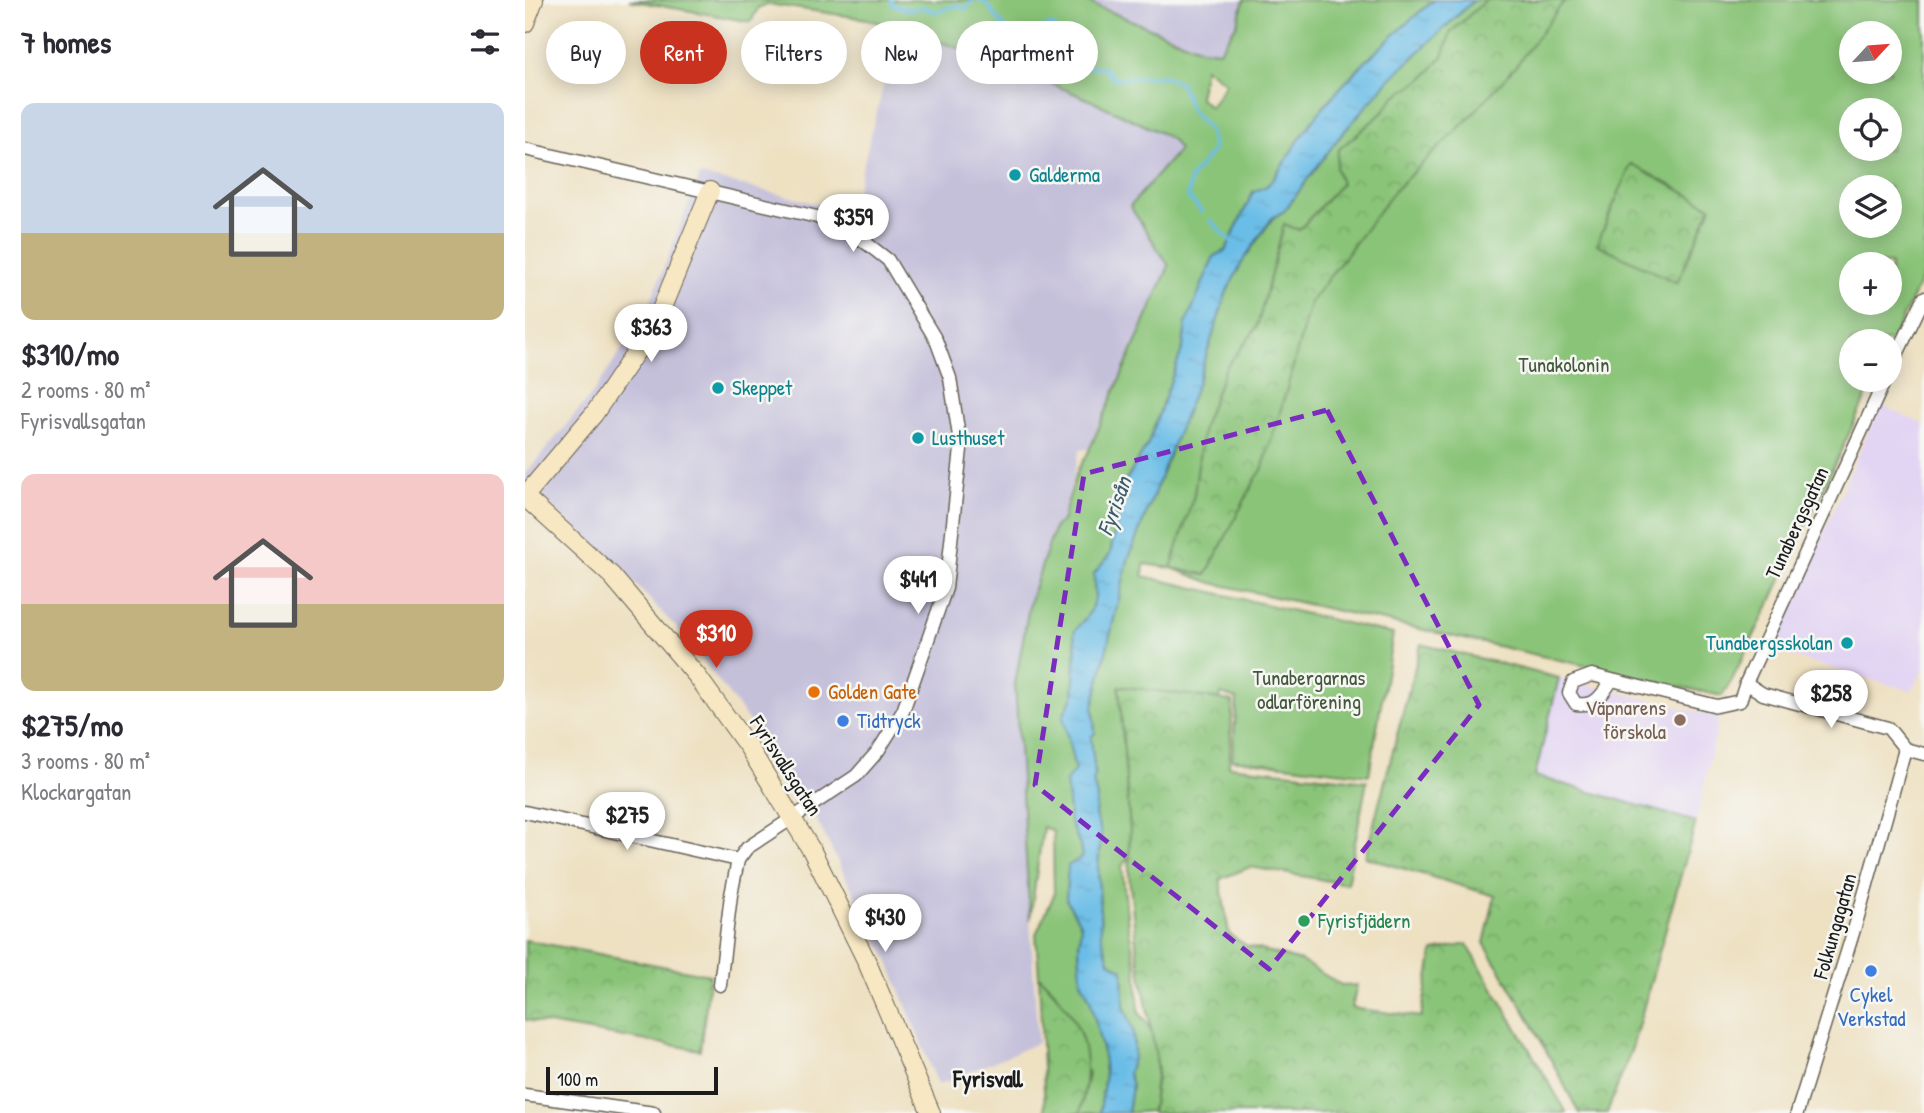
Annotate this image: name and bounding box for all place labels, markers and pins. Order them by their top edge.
place label: Galderma [1029,160,1100,189]
marker: Galderma [1007,167,1023,183]
pin: $359 [812,194,894,254]
pin: $363 [610,304,692,364]
place label: Skeppet [732,373,793,402]
marker: Skeppet [710,380,726,396]
place label: Lusthuset [932,423,1005,452]
marker: Lusthuset [910,430,926,446]
pin: $441 [877,556,959,616]
pin: $310 [675,610,757,670]
place label: Tunabergsskolan [1706,628,1833,657]
marker: Tunabergsskolan [1839,635,1855,651]
pin: $258 [1790,670,1872,730]
place label: Golden Gate [828,677,917,706]
marker: Golden Gate [806,684,822,700]
place label: Väpnarens förskola [1585,693,1666,746]
place label: Tidtryck [857,706,921,735]
marker: Väpnarens förskola [1672,712,1688,728]
marker: Tidtryck [835,713,851,729]
pin: $275 [586,792,668,852]
pin: $430 [844,894,926,954]
place label: Fyrisfjädern [1317,906,1410,935]
marker: Fyrisfjädern [1296,913,1312,929]
marker: Cykel Verkstad [1863,963,1879,979]
place label: Cykel Verkstad [1837,980,1905,1033]

